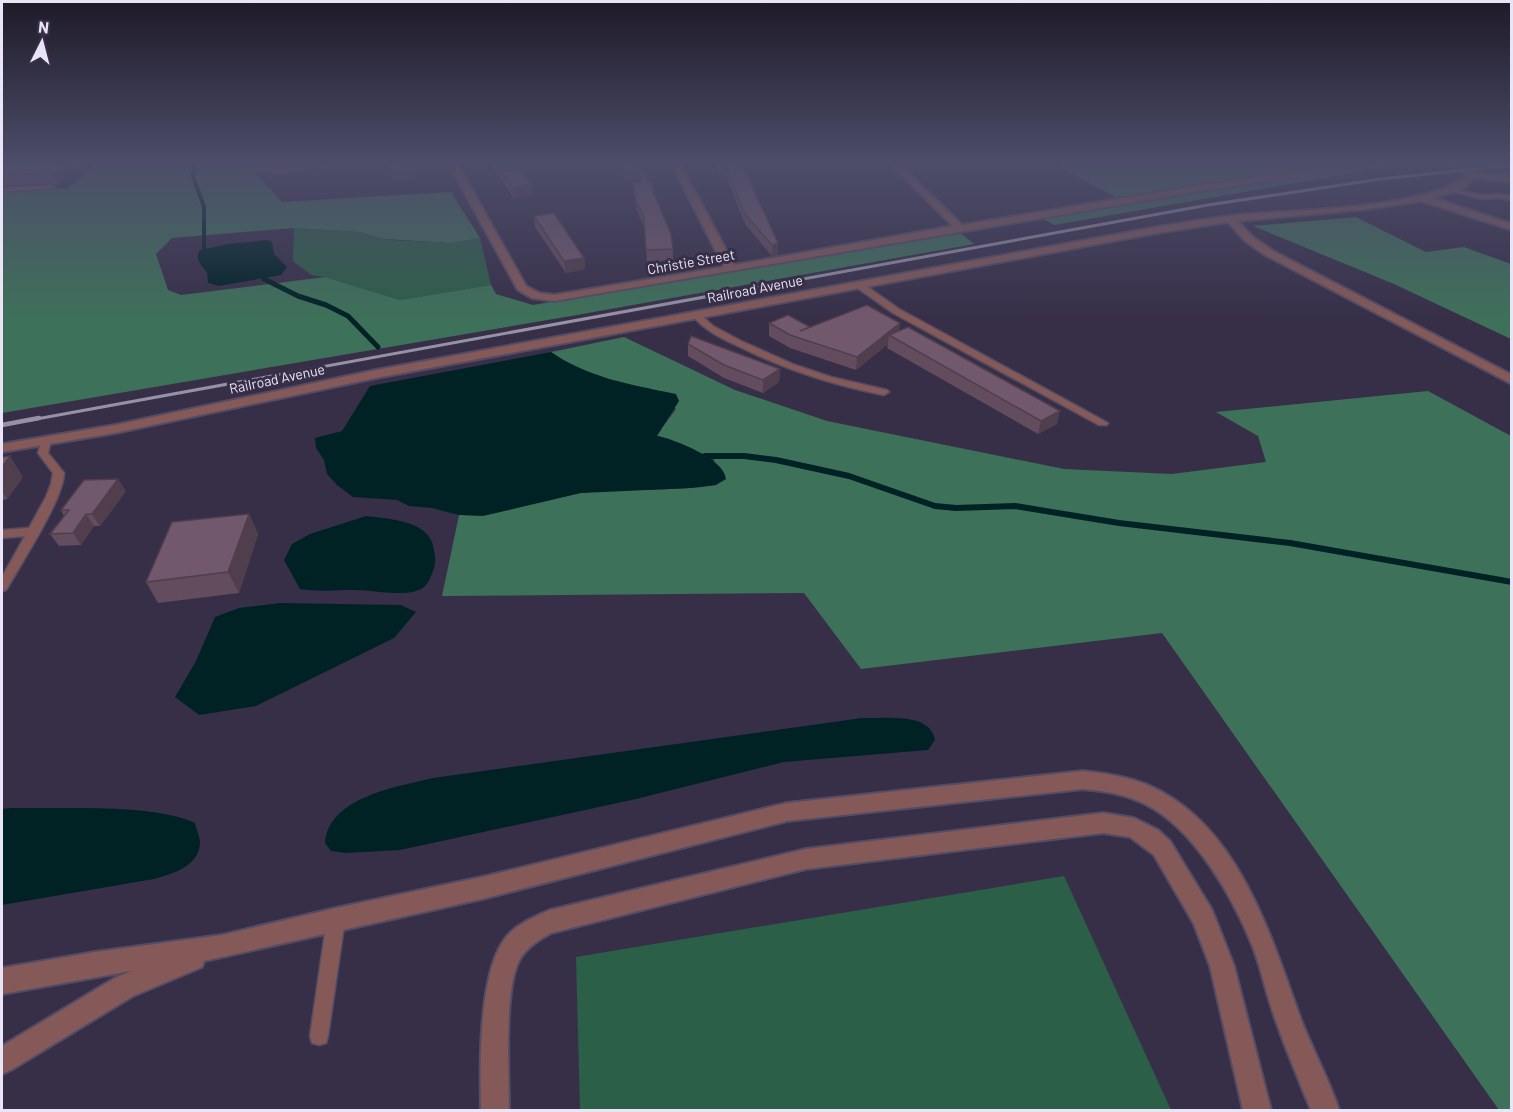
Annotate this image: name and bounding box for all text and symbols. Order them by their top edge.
north arrow [12,12,72,72]
text: N [37,17,50,37]
street label: Christie Street [646,245,736,278]
street label: Railroad Avenue [706,271,804,306]
street label: Railroad Avenue [228,360,326,397]

